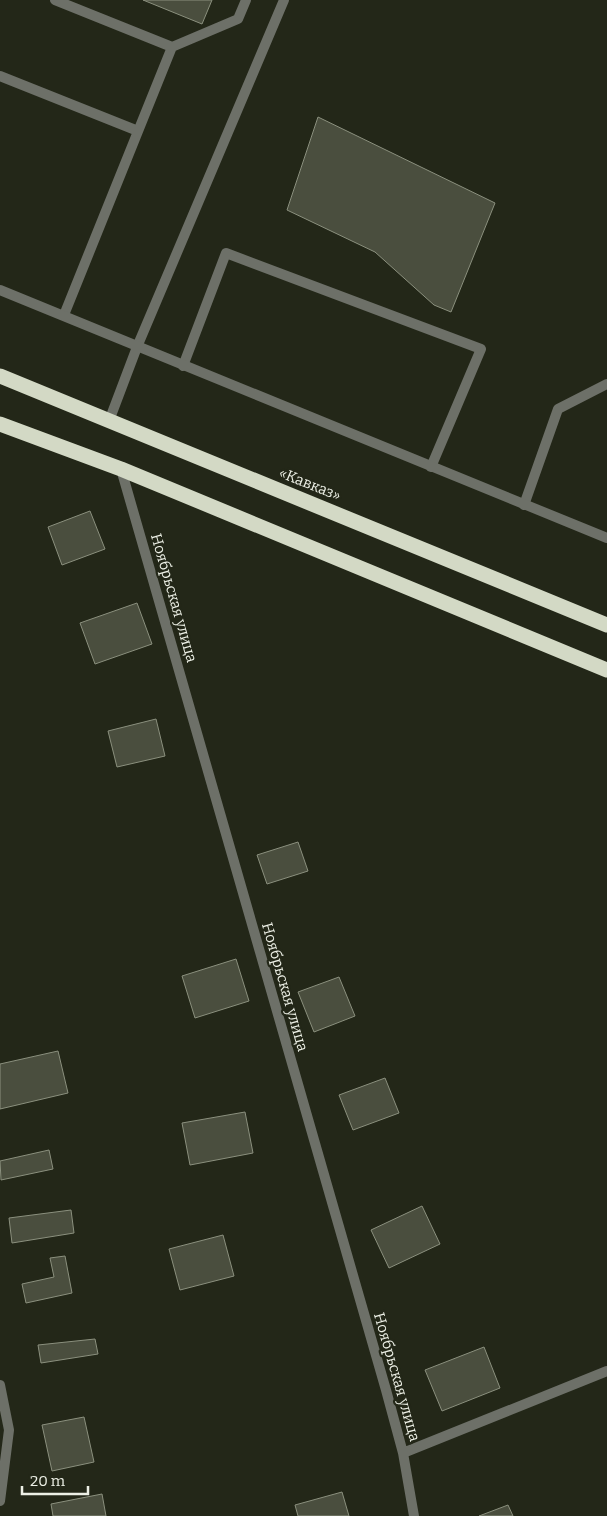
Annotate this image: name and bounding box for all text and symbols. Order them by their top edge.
street label: «Кавказ» [276,463,344,505]
street label: Ноябрьская улица [147,531,201,665]
street label: Ноябрьская улица [258,920,312,1054]
street label: Ноябрьская улица [370,1310,424,1444]
scale bar [22,1464,89,1496]
text: 20 m [30,1472,66,1490]

